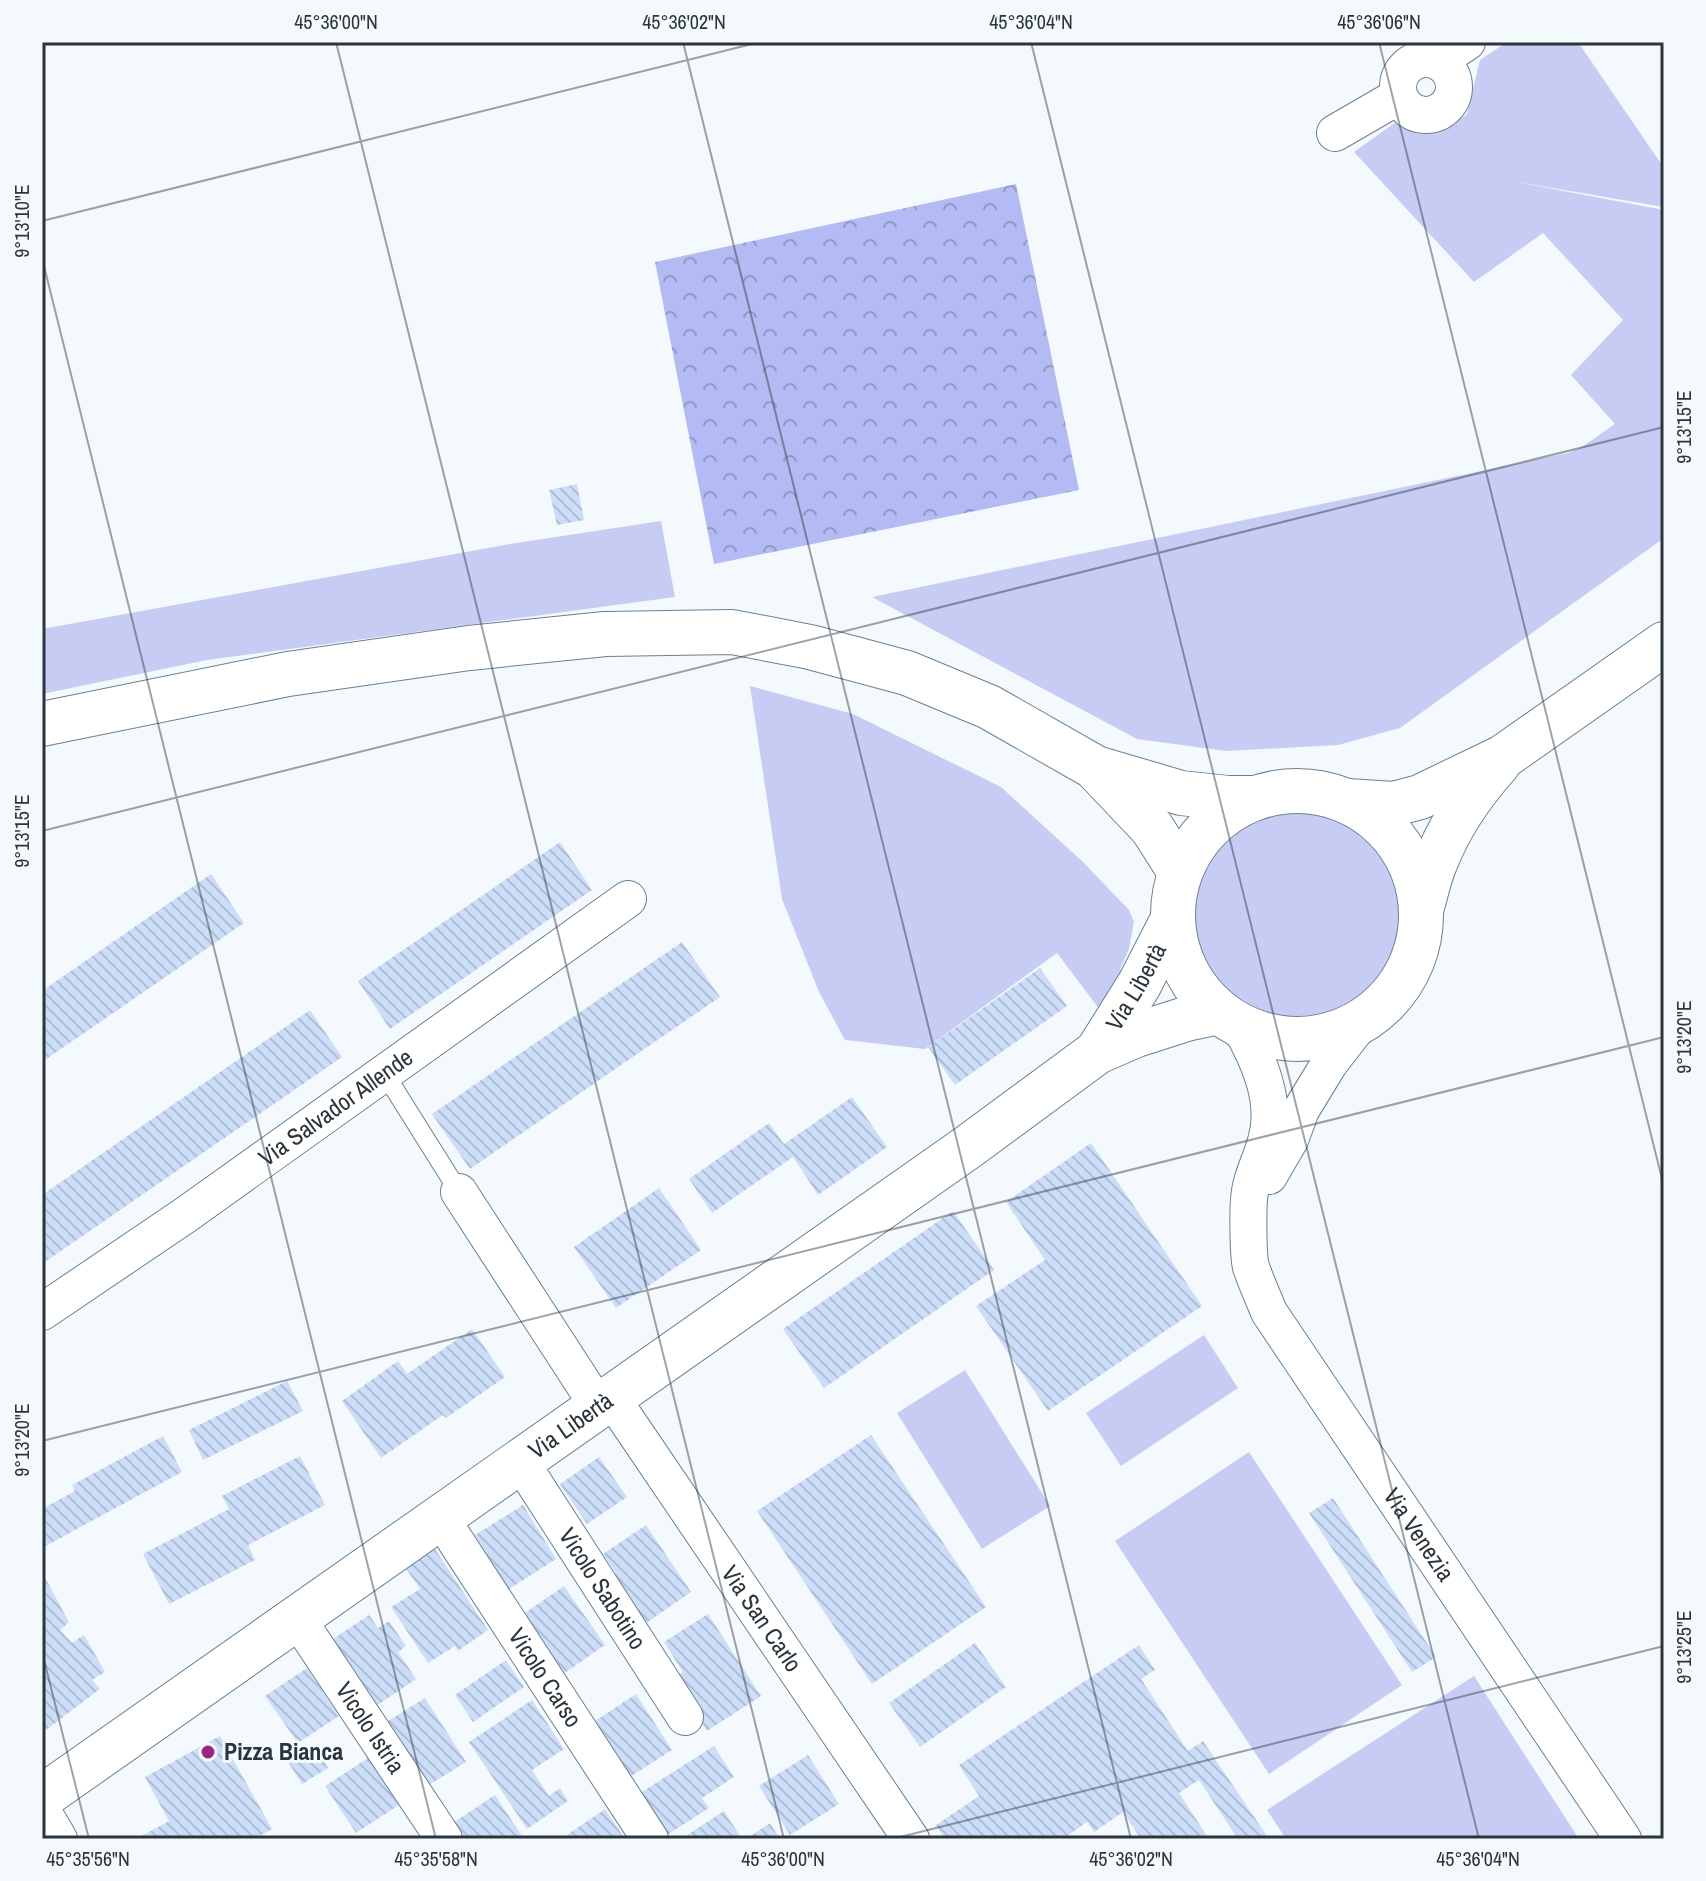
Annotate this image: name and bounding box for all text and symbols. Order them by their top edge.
text: 45°36'00"N [294,8,378,35]
text: 45°36'02"N [642,8,726,35]
text: 45°36'04"N [989,8,1073,35]
text: 45°36'06"N [1337,8,1421,35]
text: 9°13'10"E [8,184,35,258]
text: 9°13'15"E [1670,390,1697,464]
text: 9°13'15"E [8,794,35,868]
street label: Via Libertà [1097,937,1173,1036]
text: 9°13'20"E [1670,1000,1697,1074]
street label: Via Salvador Allende [252,1041,419,1173]
street label: Via Libertà [522,1384,619,1466]
text: 9°13'20"E [8,1403,35,1477]
street label: Via Venezia [1377,1481,1462,1587]
street label: Vicolo Sabotino [552,1521,654,1655]
street label: Via San Carlo [715,1559,810,1678]
text: 9°13'25"E [1670,1610,1697,1684]
street label: Vicolo Carso [502,1621,590,1733]
street label: Vicolo Istria [329,1675,413,1779]
place label: Pizza Bianca [224,1735,343,1767]
marker: Pizza Bianca [199,1743,217,1761]
text: 45°35'56"N [46,1845,130,1872]
text: 45°35'58"N [394,1845,478,1872]
text: 45°36'00"N [741,1845,825,1872]
text: 45°36'02"N [1089,1845,1173,1872]
text: 45°36'04"N [1436,1845,1520,1872]

